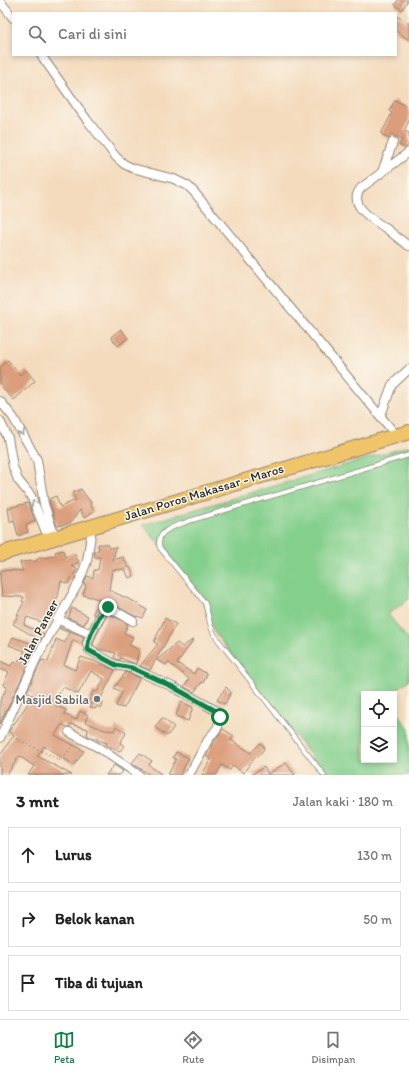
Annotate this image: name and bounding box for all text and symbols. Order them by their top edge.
search box [12,12,397,56]
icon: search [26,23,48,45]
text: Cari di sini [58,25,127,43]
one-way arrow [18,429,25,436]
street label: Jalan Poros Makassar - Maros [123,461,286,523]
one-way arrow [31,500,39,507]
street label: Jalan Panser [15,597,61,667]
route end [99,598,117,616]
map controls [361,691,397,763]
button: locate [361,691,397,727]
place label: Masjid Sabila [15,692,90,707]
marker: Masjid Sabila [92,694,102,704]
route start [211,708,229,726]
button: layers [361,727,397,763]
text: 3 mnt [16,791,59,811]
text: Jalan kaki · 180 m [293,794,393,809]
icon: ahead [17,844,39,866]
text: Lurus [55,846,92,864]
text: 130 m [357,848,392,863]
icon: right [17,908,39,930]
text: Belok kanan [55,910,135,928]
text: 50 m [363,912,392,927]
icon: arrive [17,972,39,994]
text: Tiba di tujuan [55,974,143,992]
tab: Peta [53,1029,75,1066]
tab: Rute [182,1029,204,1066]
tab: Disimpan [311,1029,356,1066]

